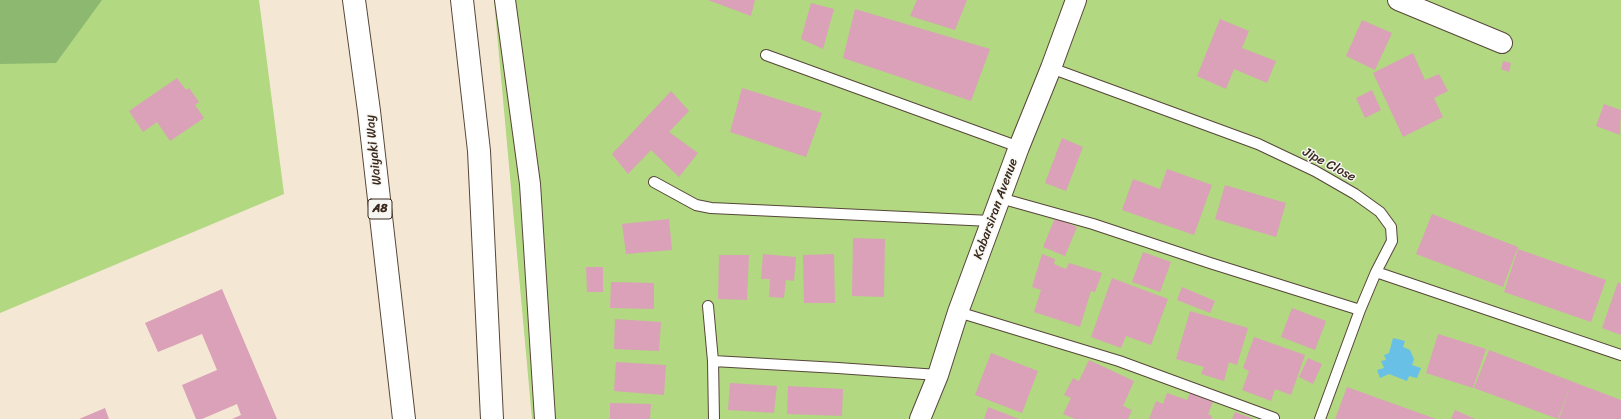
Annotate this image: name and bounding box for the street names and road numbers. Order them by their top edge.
street label: Waiyaki Way [363,114,385,186]
street label: Jipe Close [1300,145,1358,185]
street label: Kabarsiran Avenue [971,156,1021,262]
road number: A8 [368,199,392,219]

